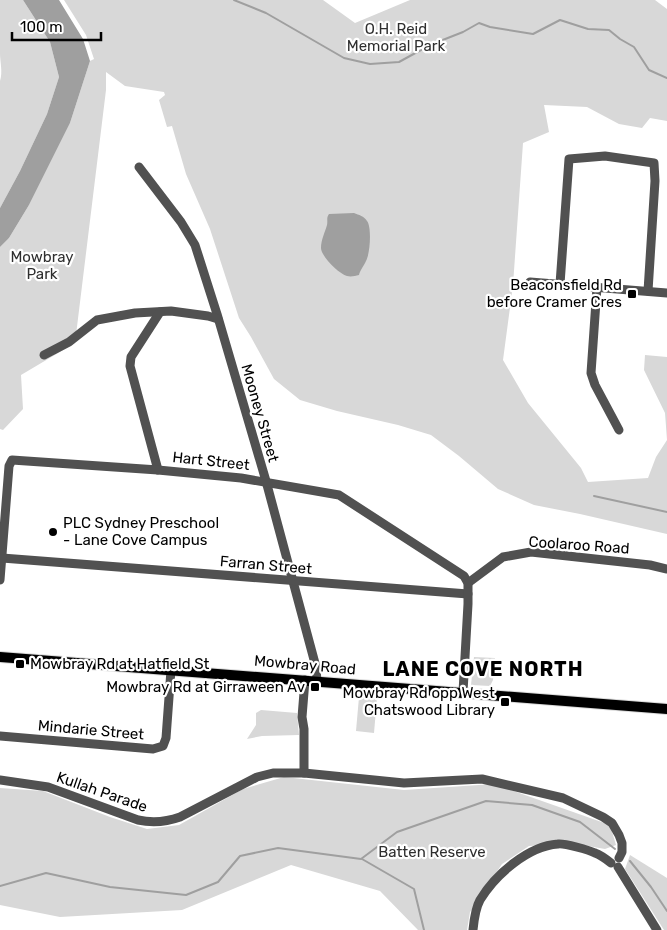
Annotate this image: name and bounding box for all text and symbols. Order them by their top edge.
scale bar [12,10,101,42]
text: 100 m [20,18,62,36]
park label: O.H. Reid Memorial Park [347,20,445,55]
park label: Mowbray Park [10,248,74,283]
place label: Beaconsfield Rd before Cramer Cres [487,276,622,311]
marker: Beaconsfield Rd before Cramer Cres [626,288,638,300]
street label: Mooney Street [237,362,283,464]
street label: Hart Street [171,448,251,474]
place label: PLC Sydney Preschool - Lane Cove Campus [63,514,219,549]
marker: PLC Sydney Preschool - Lane Cove Campus [47,526,59,538]
street label: Coolaroo Road [528,532,630,558]
street label: Farran Street [219,552,313,578]
street label: Mowbray Road [253,652,357,678]
place label: Mowbray Rd at Hatfield St [30,655,210,673]
district label: LANE COVE NORTH [382,657,584,681]
marker: Mowbray Rd at Hatfield St [14,658,26,670]
place label: Mowbray Rd at Girraween Av [106,678,305,696]
marker: Mowbray Rd at Girraween Av [309,681,321,693]
place label: Mowbray Rd opp West Chatswood Library [343,684,495,719]
marker: Mowbray Rd opp West Chatswood Library [499,696,511,708]
street label: Mindarie Street [37,716,145,744]
street label: Kullah Parade [54,768,150,816]
park label: Batten Reserve [378,843,486,861]

